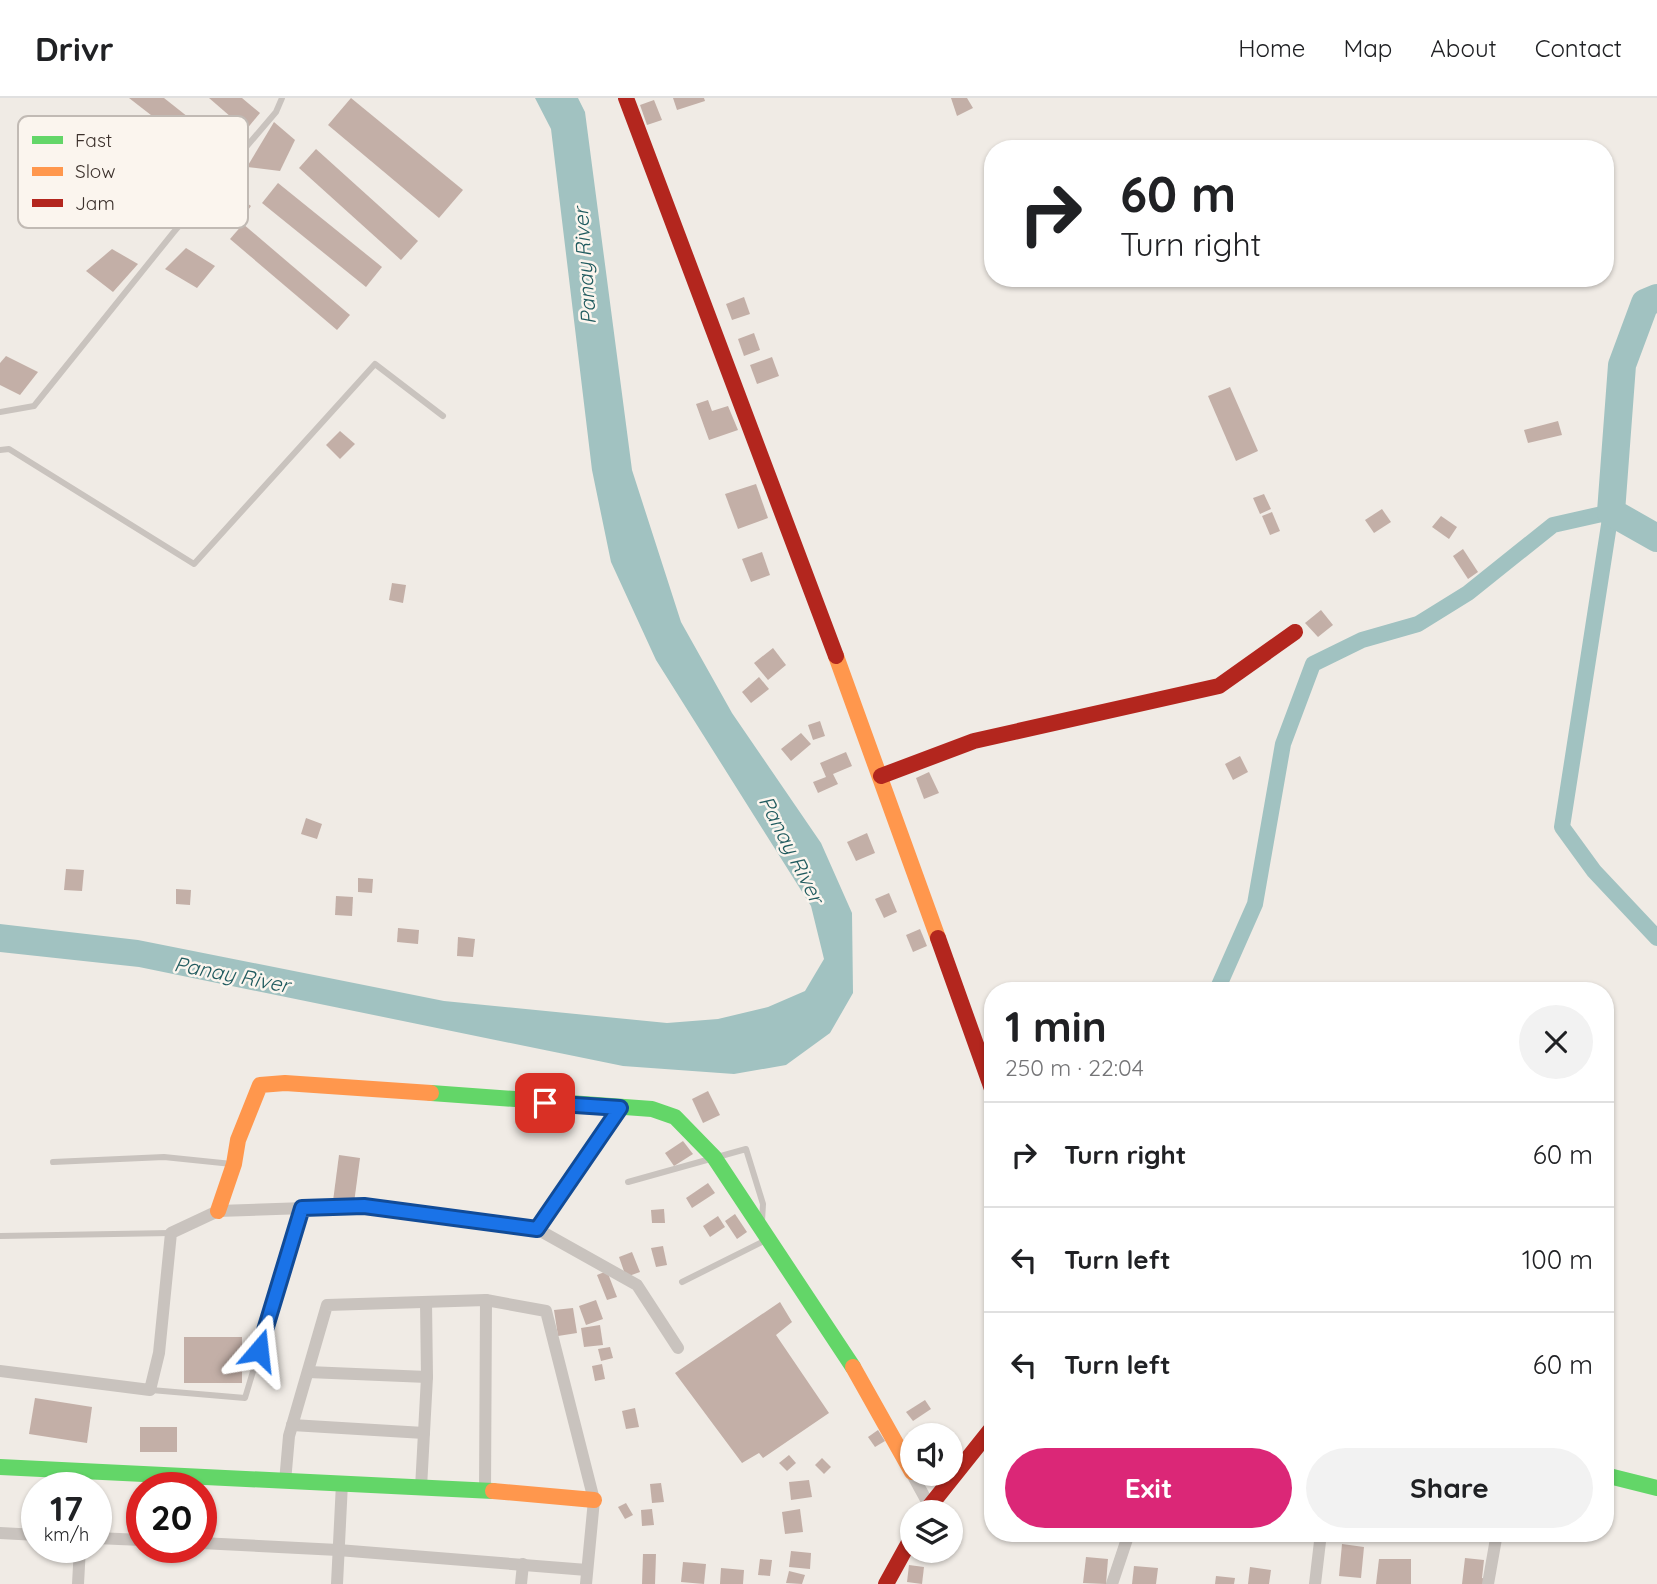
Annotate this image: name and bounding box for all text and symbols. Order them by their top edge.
text: Drivr [35,28,114,69]
text: Home [1238,33,1305,63]
text: Map [1343,33,1392,63]
text: About [1430,33,1497,63]
text: Contact [1535,33,1622,63]
legend [18,116,248,228]
text: Fast [75,128,112,152]
text: Slow [75,159,116,183]
text: 60 m [1120,163,1236,224]
icon: right [1005,168,1096,259]
text: Jam [75,191,115,215]
water label: Panay River [567,204,601,325]
text: Turn right [1120,224,1261,264]
water label: Panay River [754,791,832,910]
water label: Panay River [172,950,295,998]
text: 1 min [1005,1000,1107,1053]
button: close [1519,1005,1593,1079]
text: 250 m · 22:04 [1005,1053,1144,1082]
pin [515,1073,575,1133]
icon: arrive [526,1084,564,1122]
icon: right [1005,1136,1043,1174]
text: Turn right [1064,1138,1186,1171]
text: 60 m [1533,1138,1593,1171]
icon: left [1005,1241,1043,1279]
text: Turn left [1064,1243,1171,1276]
text: 100 m [1522,1243,1593,1276]
position arrow [222,1313,296,1387]
icon: left [1005,1346,1043,1384]
text: Turn left [1064,1348,1171,1381]
text: 60 m [1533,1348,1593,1381]
map controls [900,1423,963,1563]
button: sound [900,1423,963,1486]
button: Exit [1005,1448,1292,1528]
button: Share [1306,1448,1593,1528]
speed limit sign: 20 [126,1472,217,1563]
text: 17 [50,1486,83,1530]
button: layers [900,1500,963,1563]
text: km/h [44,1523,89,1546]

